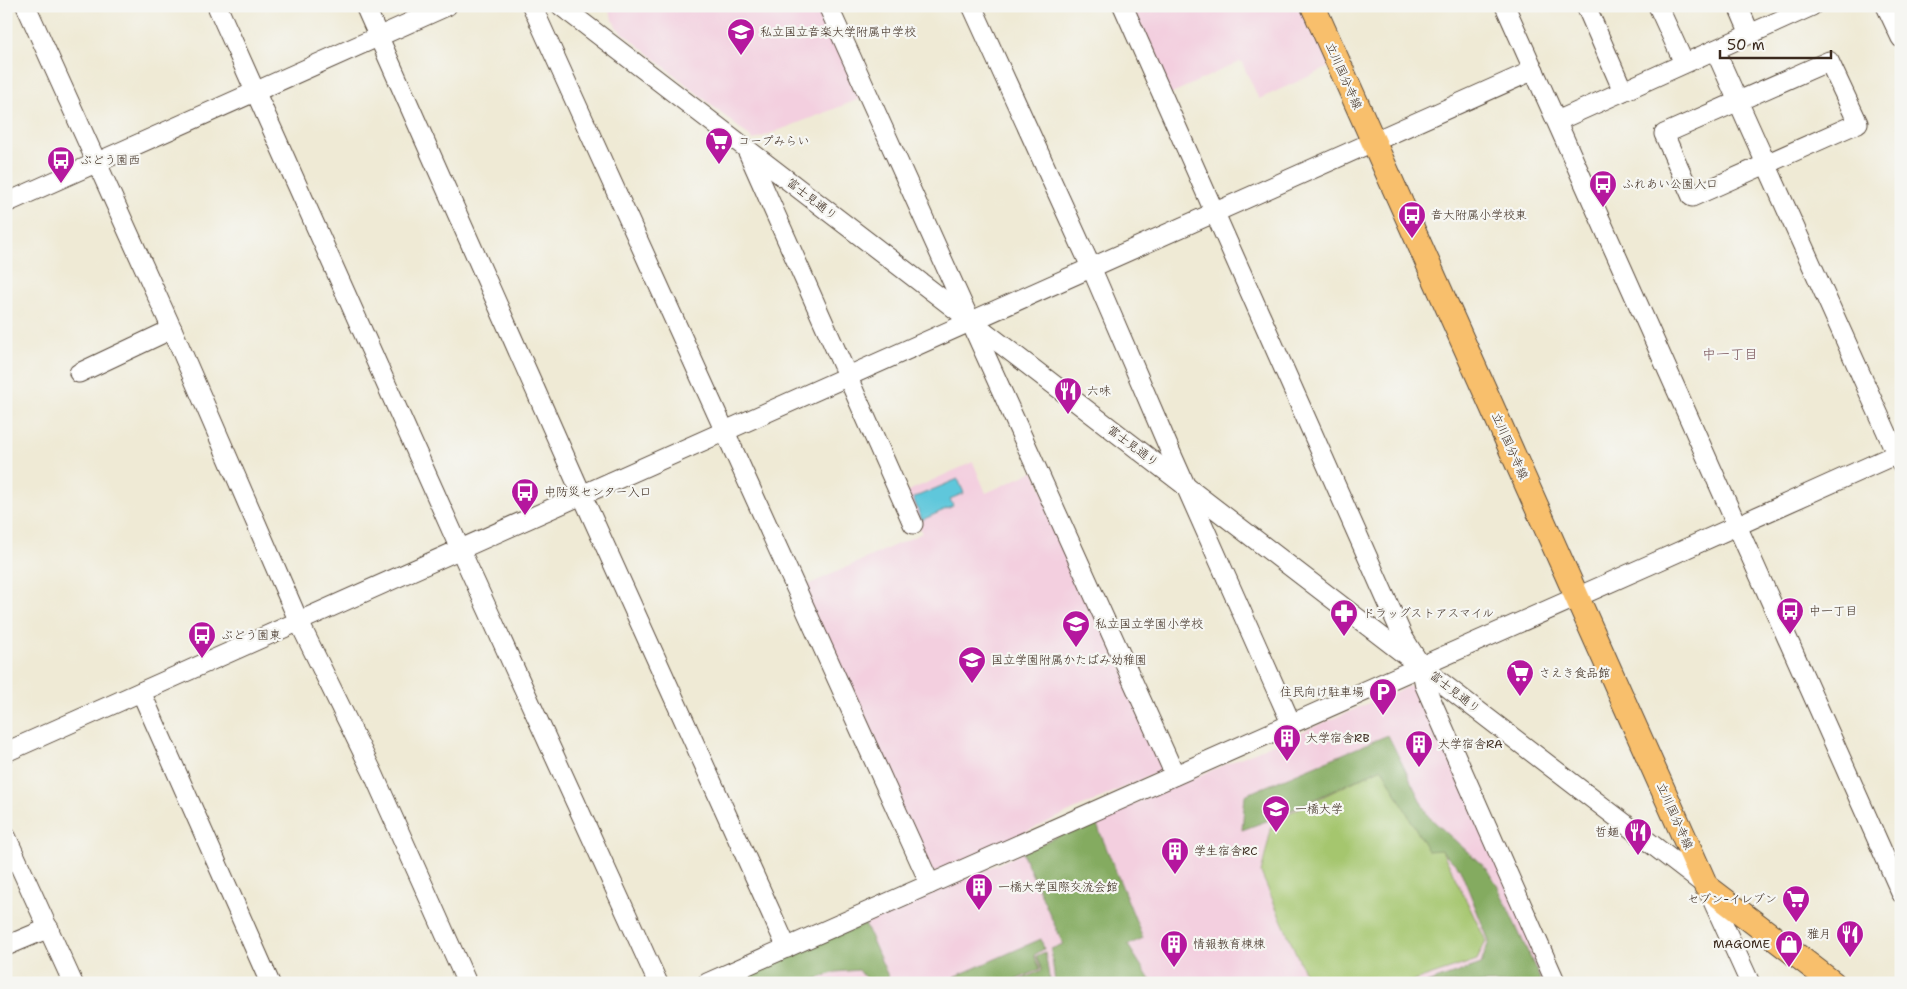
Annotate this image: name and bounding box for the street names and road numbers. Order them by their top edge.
street label: 立川国分寺線 [1322,40,1366,112]
street label: 富士見通り [783,174,841,224]
street label: 立川国分寺線 [1488,410,1532,482]
street label: 富士見通り [1104,422,1162,470]
street label: 富士見通り [1426,667,1484,717]
street label: 立川国分寺線 [1653,780,1697,852]

